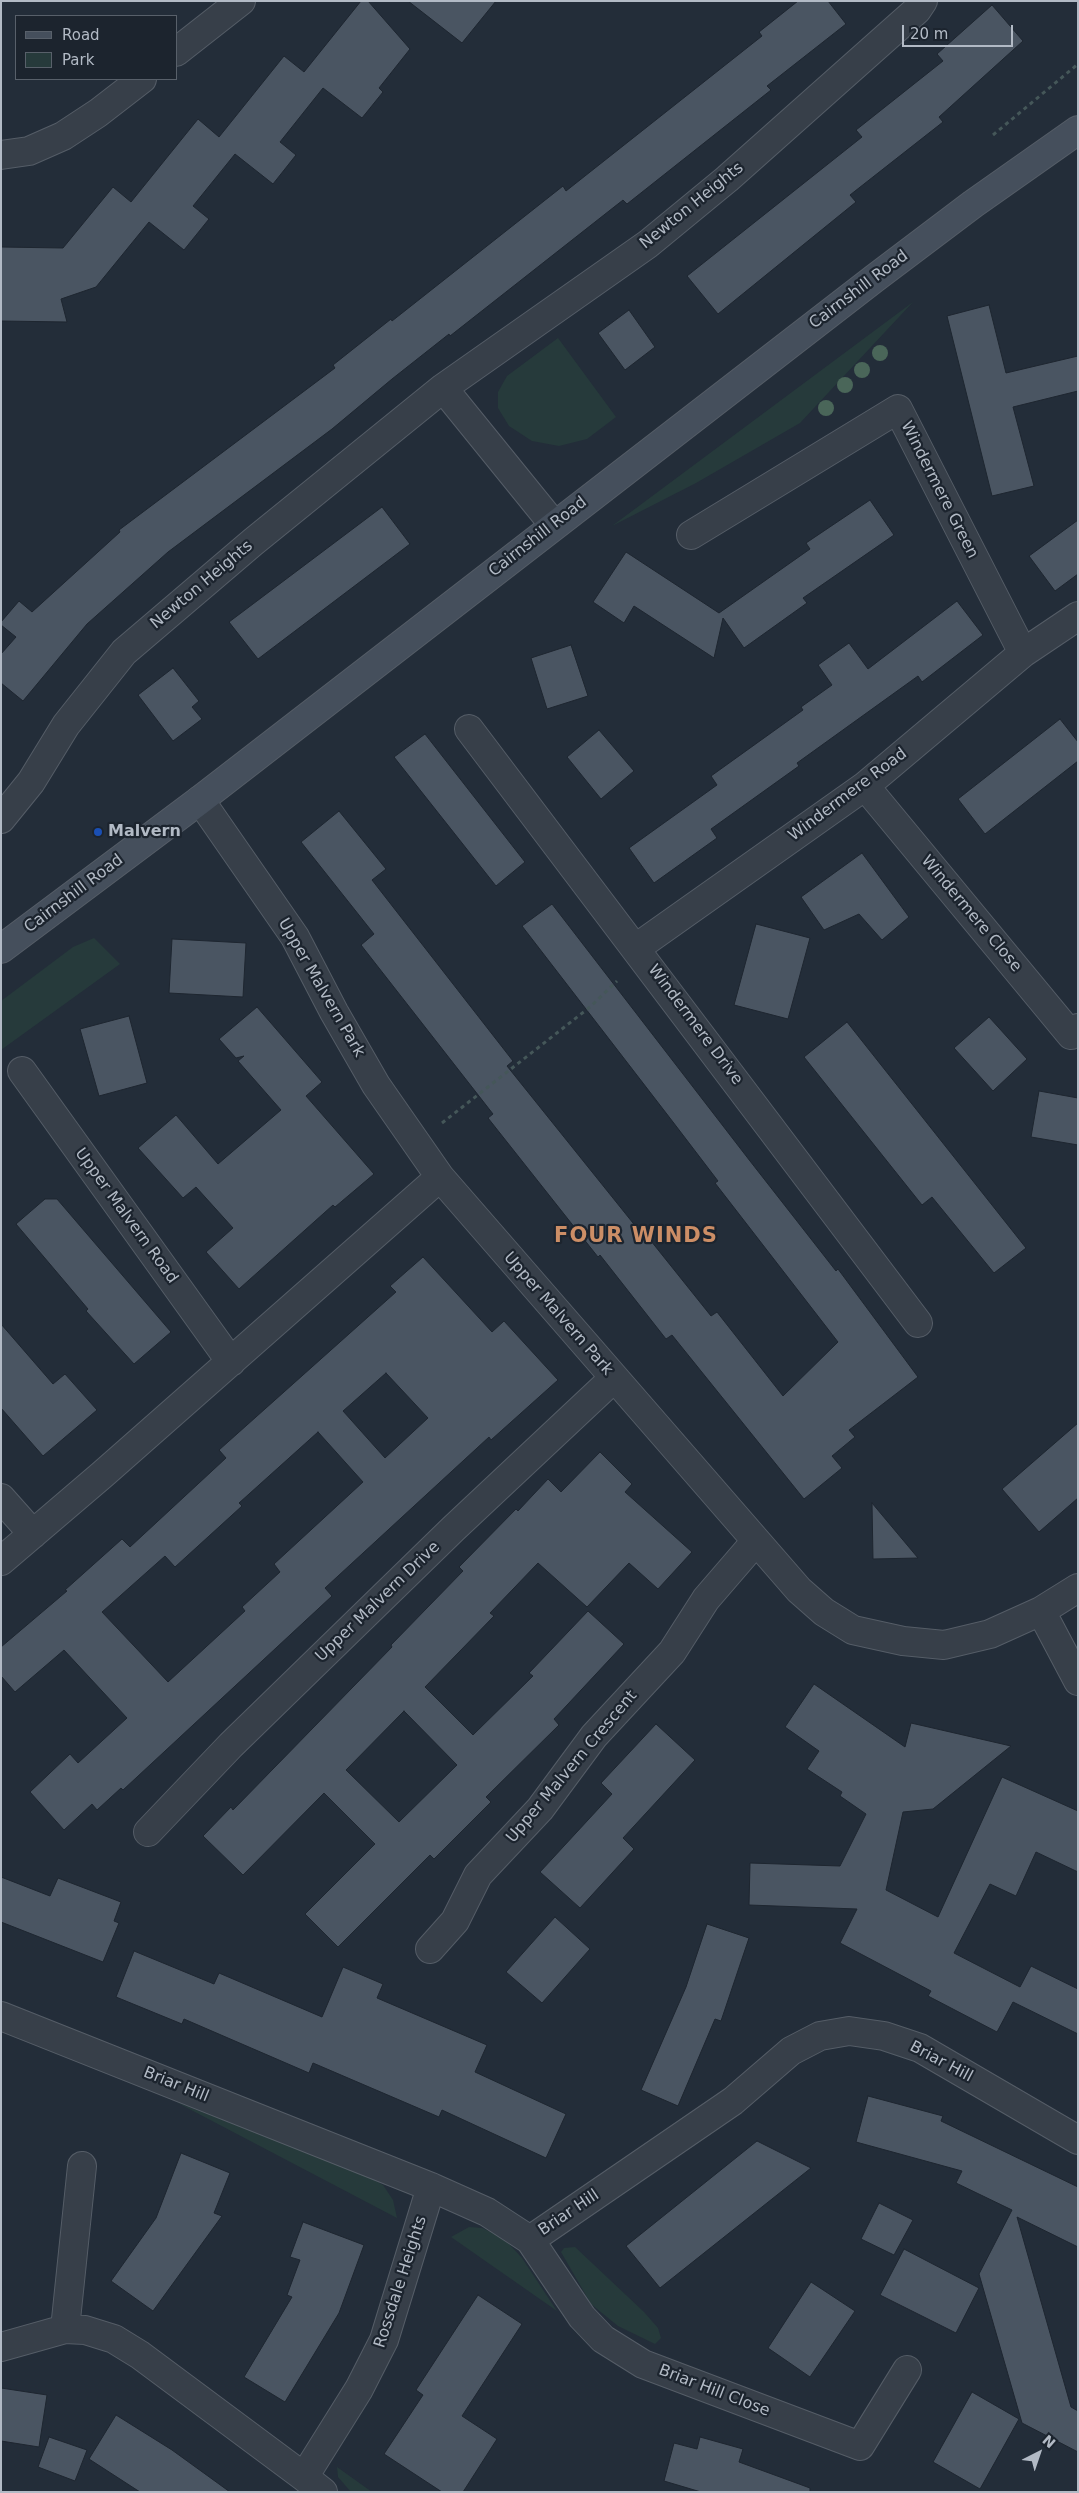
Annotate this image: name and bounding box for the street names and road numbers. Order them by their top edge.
street label: Newton Heights [636,158,748,254]
street label: Cairnshill Road [806,247,912,333]
street label: Windermere Green [896,418,982,562]
street label: Cairnshill Road [485,493,591,581]
street label: Newton Heights [147,537,257,633]
street label: Windermere Road [785,744,911,846]
street label: Cairnshill Road [21,851,127,937]
street label: Windermere Close [917,852,1025,976]
street label: Upper Malvern Park [273,915,369,1061]
street label: Windermere Drive [644,961,746,1089]
street label: Upper Malvern Road [70,1145,182,1287]
street label: Upper Malvern Park [499,1248,617,1380]
street label: Upper Malvern Drive [312,1538,444,1666]
street label: Upper Malvern Crescent [503,1687,641,1847]
street label: Briar Hill [906,2037,976,2087]
street label: Briar Hill [140,2063,212,2107]
street label: Briar Hill [535,2186,603,2240]
street label: Rossdale Heights [371,2214,431,2350]
street label: Briar Hill Close [656,2361,772,2421]

